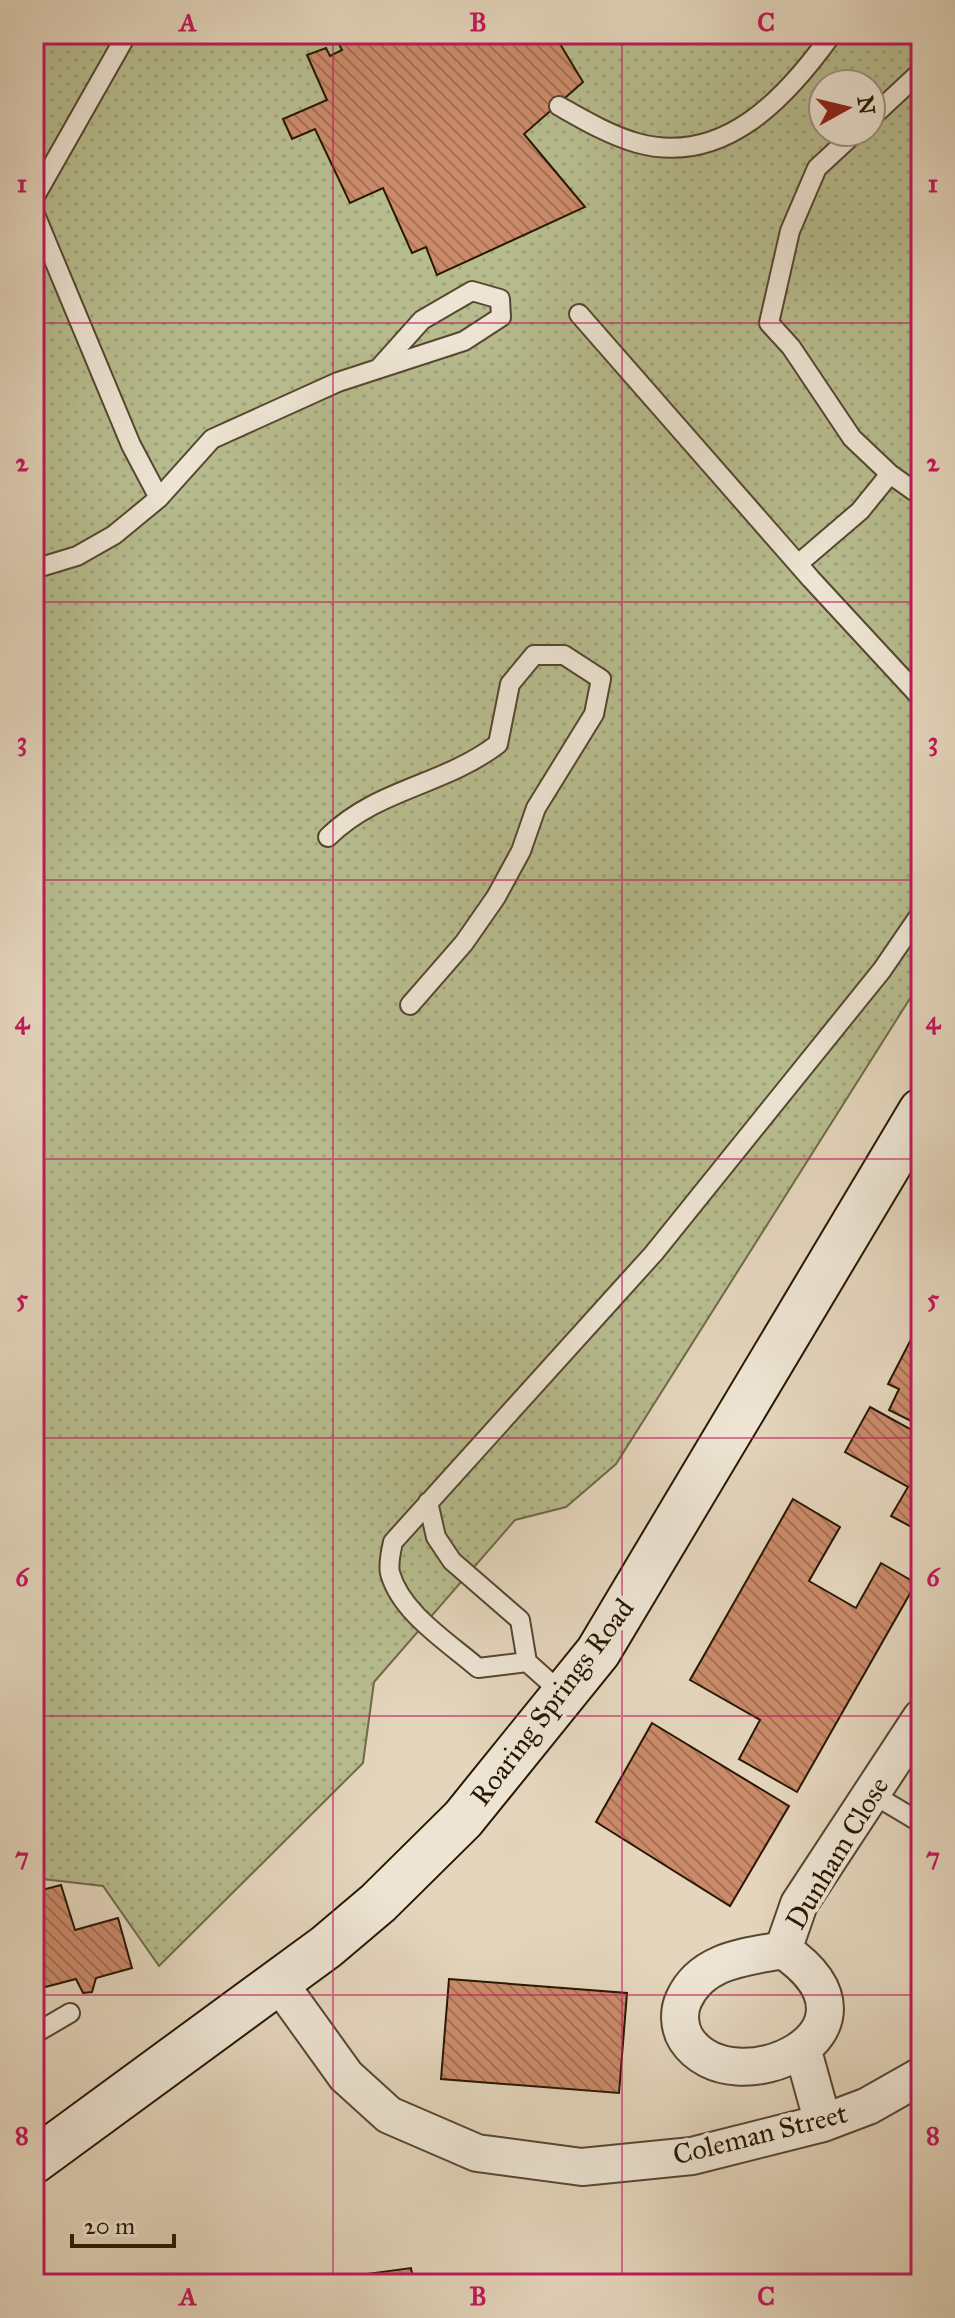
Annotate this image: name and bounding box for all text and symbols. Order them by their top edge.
text: A [177,6,197,38]
text: B [469,6,487,38]
text: C [757,6,775,38]
north arrow [807,68,887,148]
text: N [852,94,881,117]
text: 1 [17,167,27,199]
text: 1 [928,167,938,199]
text: 2 [16,446,30,478]
text: 2 [927,446,941,478]
text: 3 [17,725,27,757]
text: 3 [928,725,938,757]
text: 4 [15,1004,31,1036]
text: 4 [926,1004,942,1036]
text: 5 [16,1282,29,1314]
text: 5 [927,1282,940,1314]
text: 6 [15,1561,30,1593]
text: 6 [926,1561,941,1593]
street label: Roaring Springs Road [463,1591,641,1813]
street label: Dunham Close [778,1770,896,1936]
text: 7 [15,1840,29,1872]
text: 7 [926,1840,940,1872]
street label: Coleman Street [669,2095,851,2173]
text: 8 [15,2119,29,2151]
text: 8 [926,2119,940,2151]
scale bar [72,2198,174,2248]
text: 20 m [84,2211,135,2241]
text: A [177,2280,197,2312]
text: B [469,2280,487,2312]
text: C [757,2280,775,2312]

